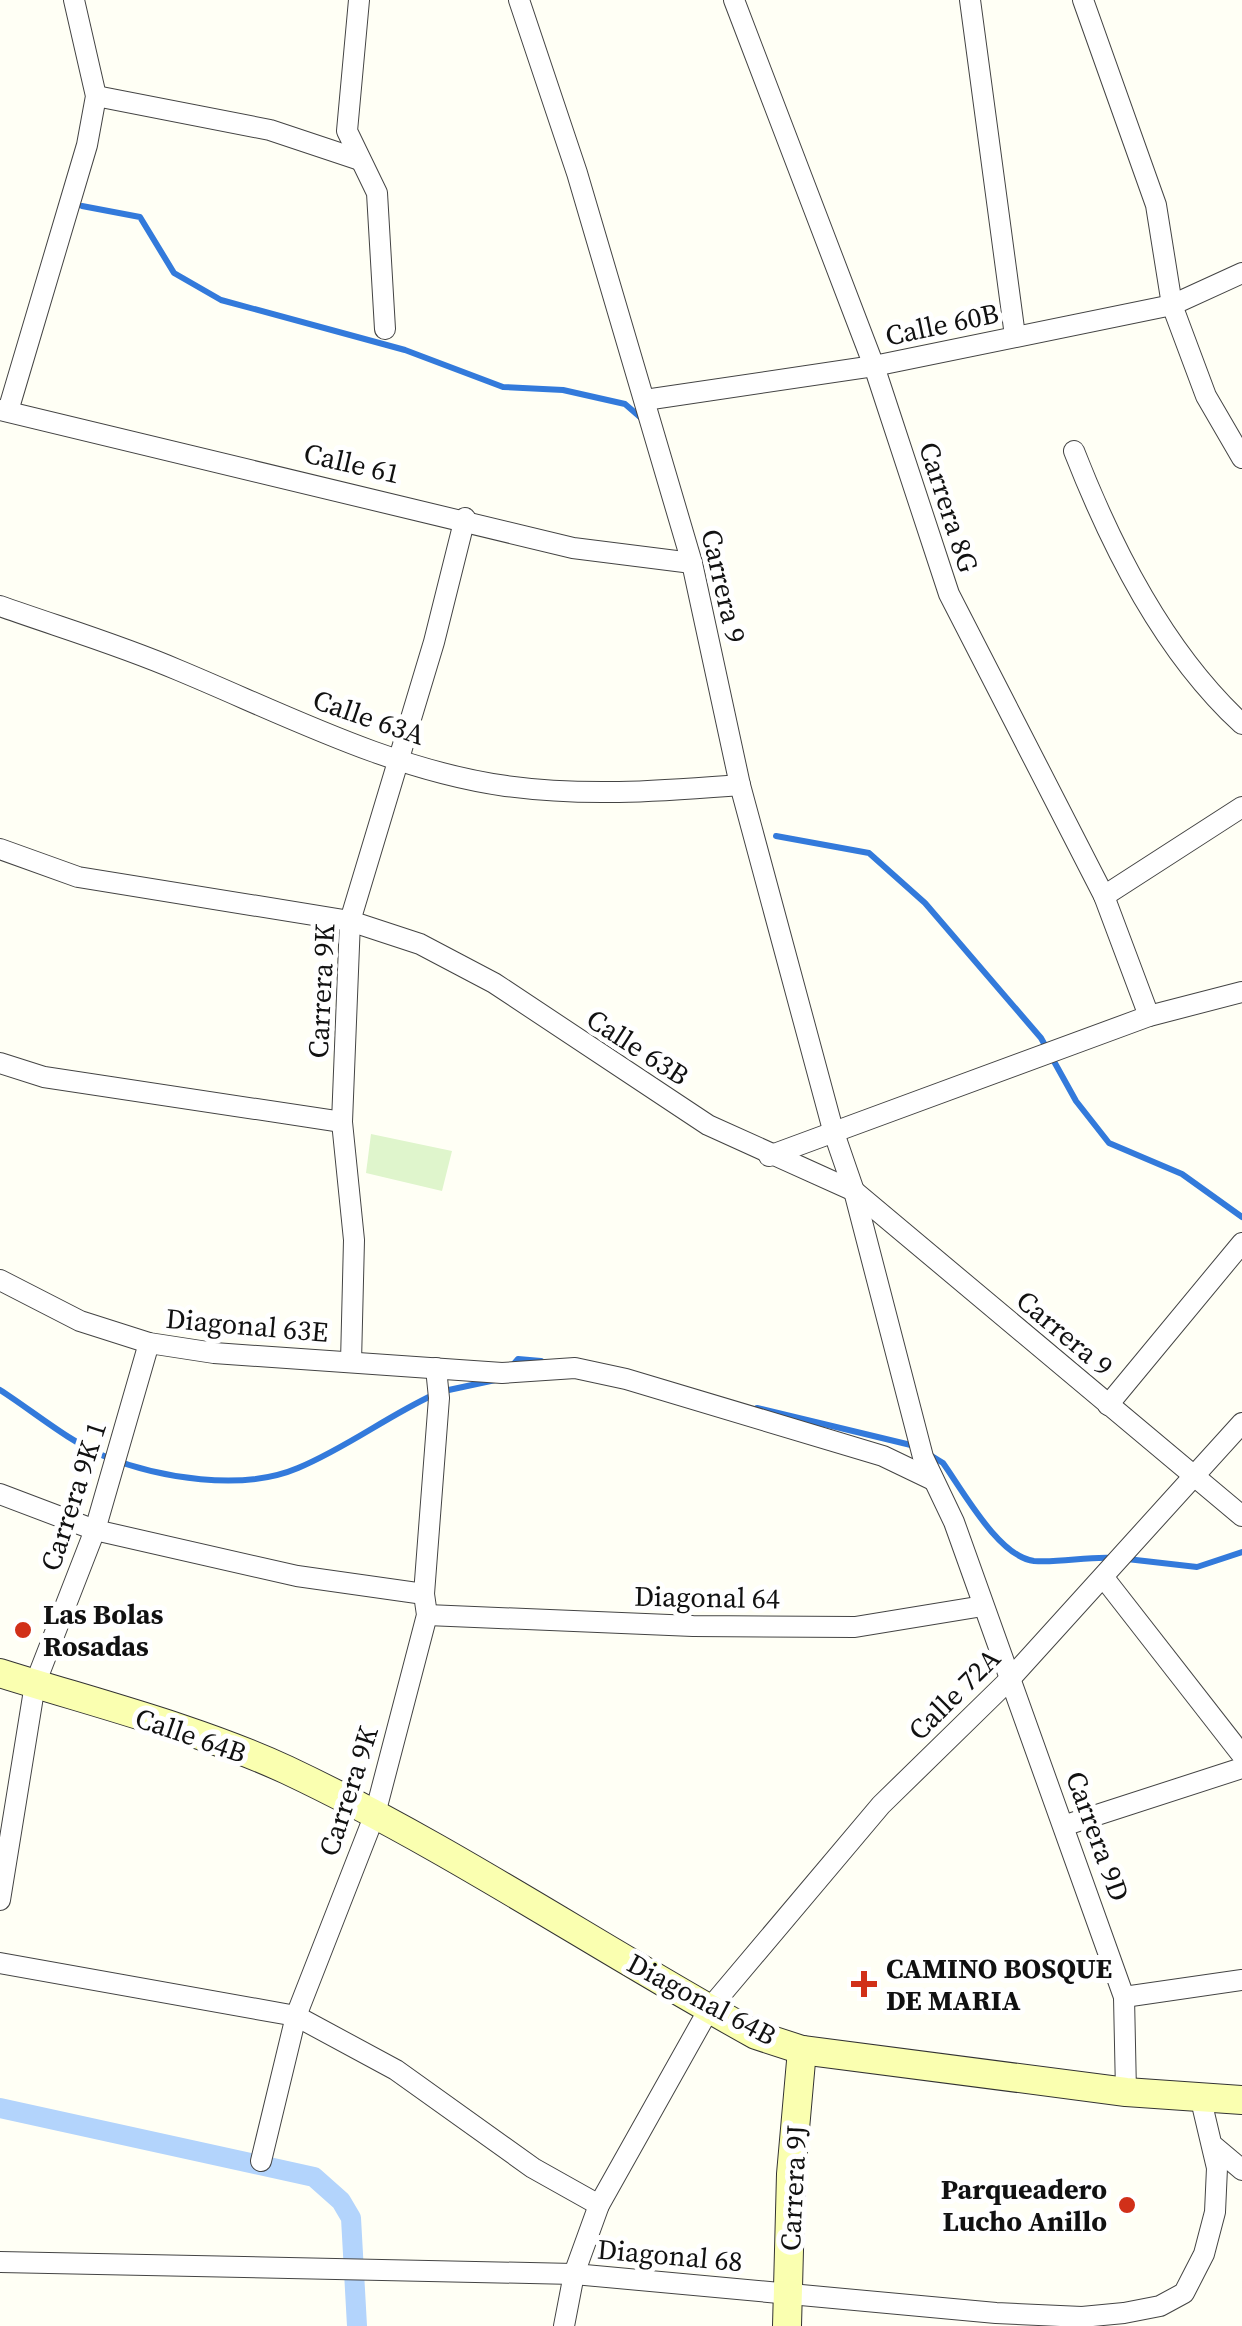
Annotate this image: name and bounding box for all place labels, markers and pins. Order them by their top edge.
place label: Las Bolas Rosadas [43,1595,164,1665]
marker: Las Bolas Rosadas [12,1619,34,1641]
place label: CAMINO BOSQUE DE MARIA [886,1949,1112,2019]
marker: CAMINO BOSQUE DE MARIA [851,1971,877,1997]
place label: Parqueadero Lucho Anillo [941,2170,1107,2240]
marker: Parqueadero Lucho Anillo [1116,2194,1138,2216]

